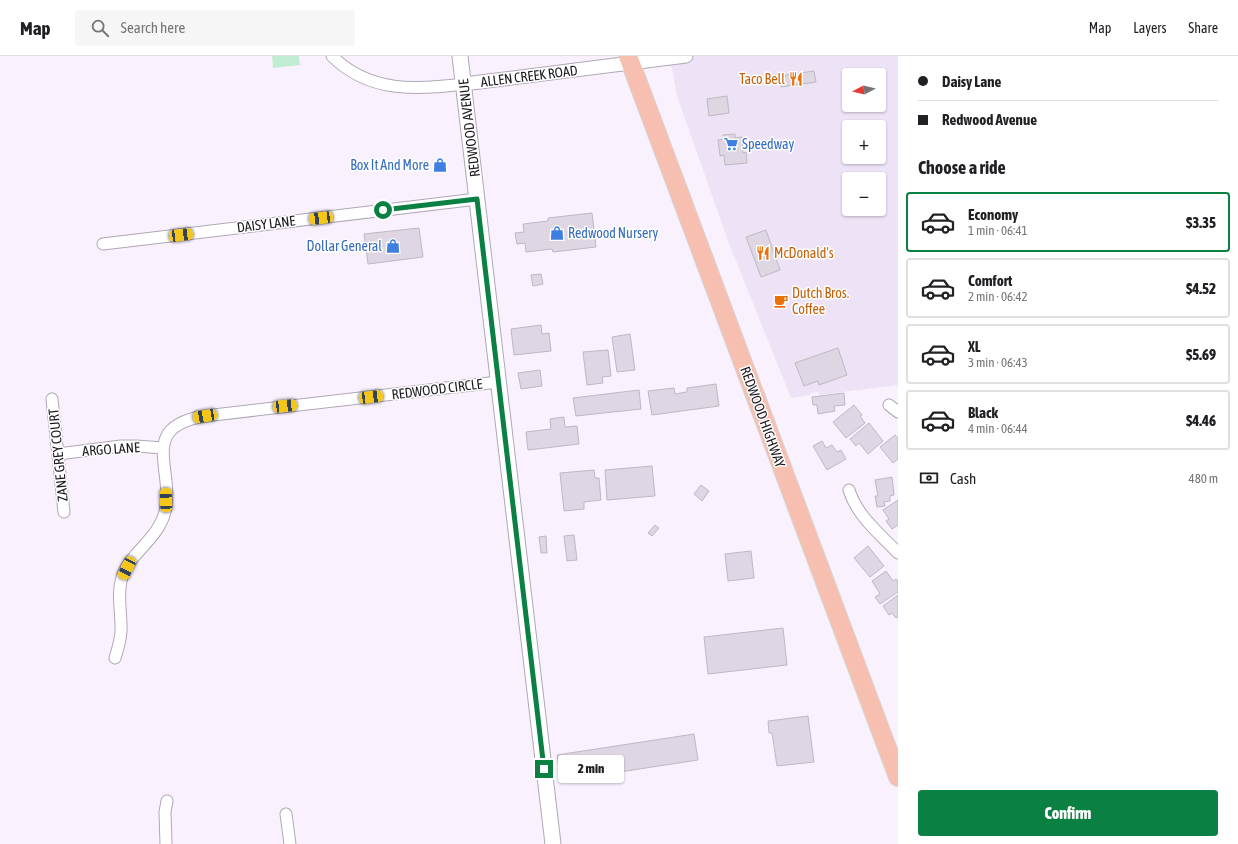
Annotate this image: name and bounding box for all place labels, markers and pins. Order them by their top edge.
place label: Taco Bell [739,71,785,87]
restaurant icon: Taco Bell [788,71,804,87]
supermarket icon: Speedway [723,136,739,152]
place label: Speedway [742,136,794,152]
place label: Box It And More [350,157,429,173]
shop icon: Box It And More [432,157,448,173]
shop icon: Redwood Nursery [549,225,565,241]
place label: Redwood Nursery [568,225,658,241]
place label: Dollar General [307,238,382,254]
shop icon: Dollar General [385,238,401,254]
restaurant icon: McDonald's [755,245,771,261]
place label: McDonald's [774,245,834,261]
place label: Dutch Bros. Coffee [792,285,849,317]
cafe icon: Dutch Bros. Coffee [773,293,789,309]

